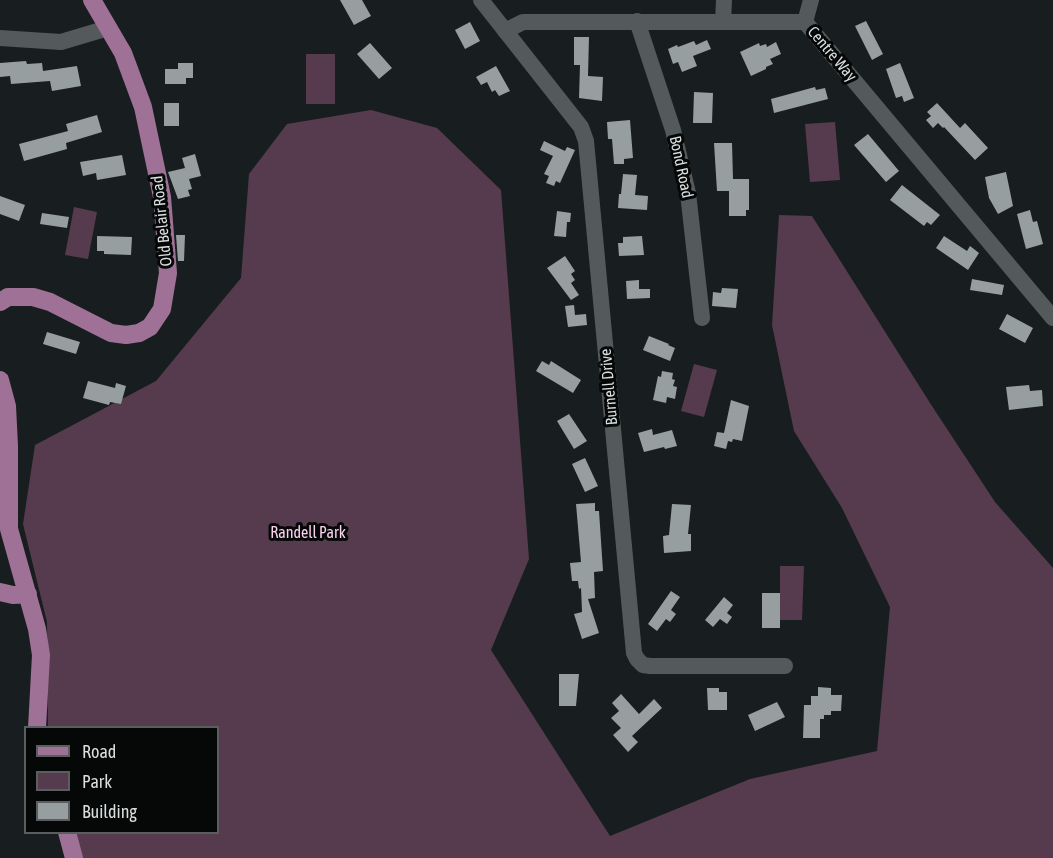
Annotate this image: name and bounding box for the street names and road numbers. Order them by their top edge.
street label: Centre Way [803,22,861,86]
street label: Bond Road [665,134,697,200]
street label: Old Belair Road [148,175,176,267]
street label: Burnell Drive [596,348,622,426]

